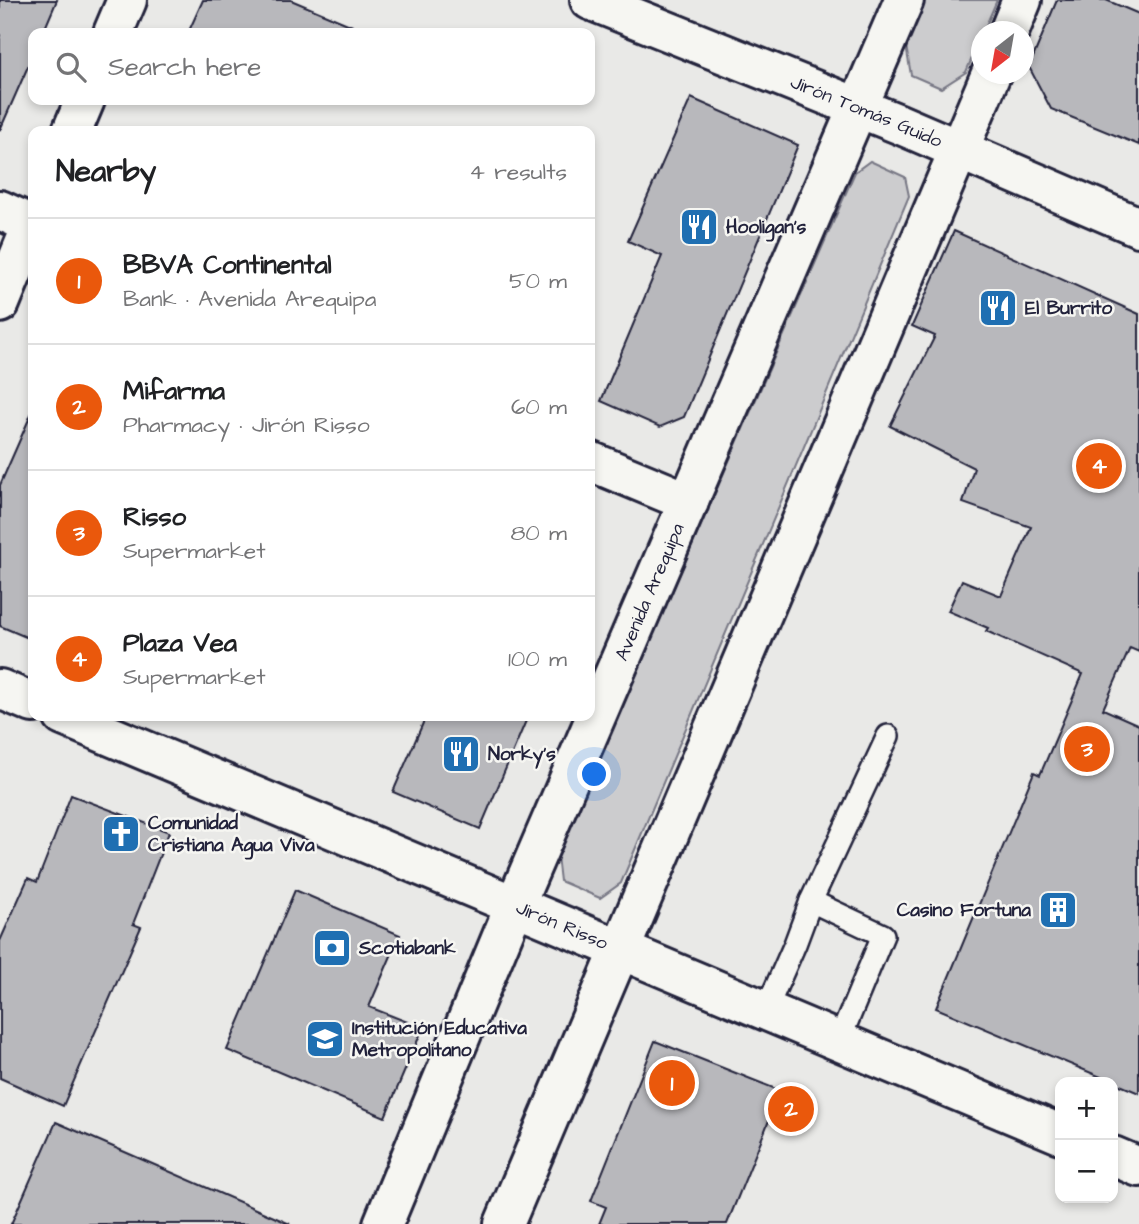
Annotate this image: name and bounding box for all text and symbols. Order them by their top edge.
north arrow [971,21,1034,84]
search box [28,28,595,105]
icon: search [52,48,90,86]
text: Search here [108,49,261,85]
street label: Jirón Tomás Guido [787,68,947,155]
text: Nearby [56,151,156,193]
text: 4 results [469,156,567,188]
restaurant icon: Hooligan's [678,206,720,248]
place label: Hooligan's [726,214,807,242]
text: BBVA Continental [123,247,332,283]
text: 1 [78,265,80,297]
text: 50 m [509,265,567,297]
text: Bank · Avenida Arequipa [123,283,376,315]
restaurant icon: El Burrito [977,287,1019,329]
place label: El Burrito [1025,295,1113,322]
text: Mifarma [123,373,225,409]
text: 2 [72,391,86,423]
text: 60 m [511,391,567,423]
text: Pharmacy · Jirón Risso [123,409,370,441]
pin: 4 [1076,440,1122,492]
text: Risso [123,499,186,535]
text: 3 [73,517,85,549]
text: 80 m [510,517,567,549]
street label: Avenida Arequipa [608,519,691,665]
text: Supermarket [123,535,266,567]
text: Plaza Vea [123,625,237,661]
text: 4 [71,643,87,675]
text: 100 m [508,643,567,675]
text: Supermarket [123,661,266,693]
pin: 3 [1064,723,1110,775]
restaurant icon: Norky's [440,733,482,775]
place label: Norky's [488,741,556,769]
your location [577,757,611,791]
place label: Comunidad Cristiana Agua Viva [148,810,315,860]
church icon: Comunidad Cristiana Agua Viva [100,813,142,855]
building icon: Casino Fortuna [1037,889,1079,931]
street label: Jirón Risso [512,894,612,957]
place label: Casino Fortuna [897,897,1031,924]
bank icon: Scotiabank [311,927,353,969]
place label: Scotiabank [358,935,456,962]
place label: Institución Educativa Metropolitano [352,1015,527,1064]
school or university icon: Institución Educativa Metropolitano [304,1018,346,1060]
pin: 1 [649,1057,695,1109]
map controls [1055,1077,1118,1203]
button: + [1055,1077,1118,1140]
pin: 2 [768,1083,814,1135]
button: − [1055,1140,1118,1203]

